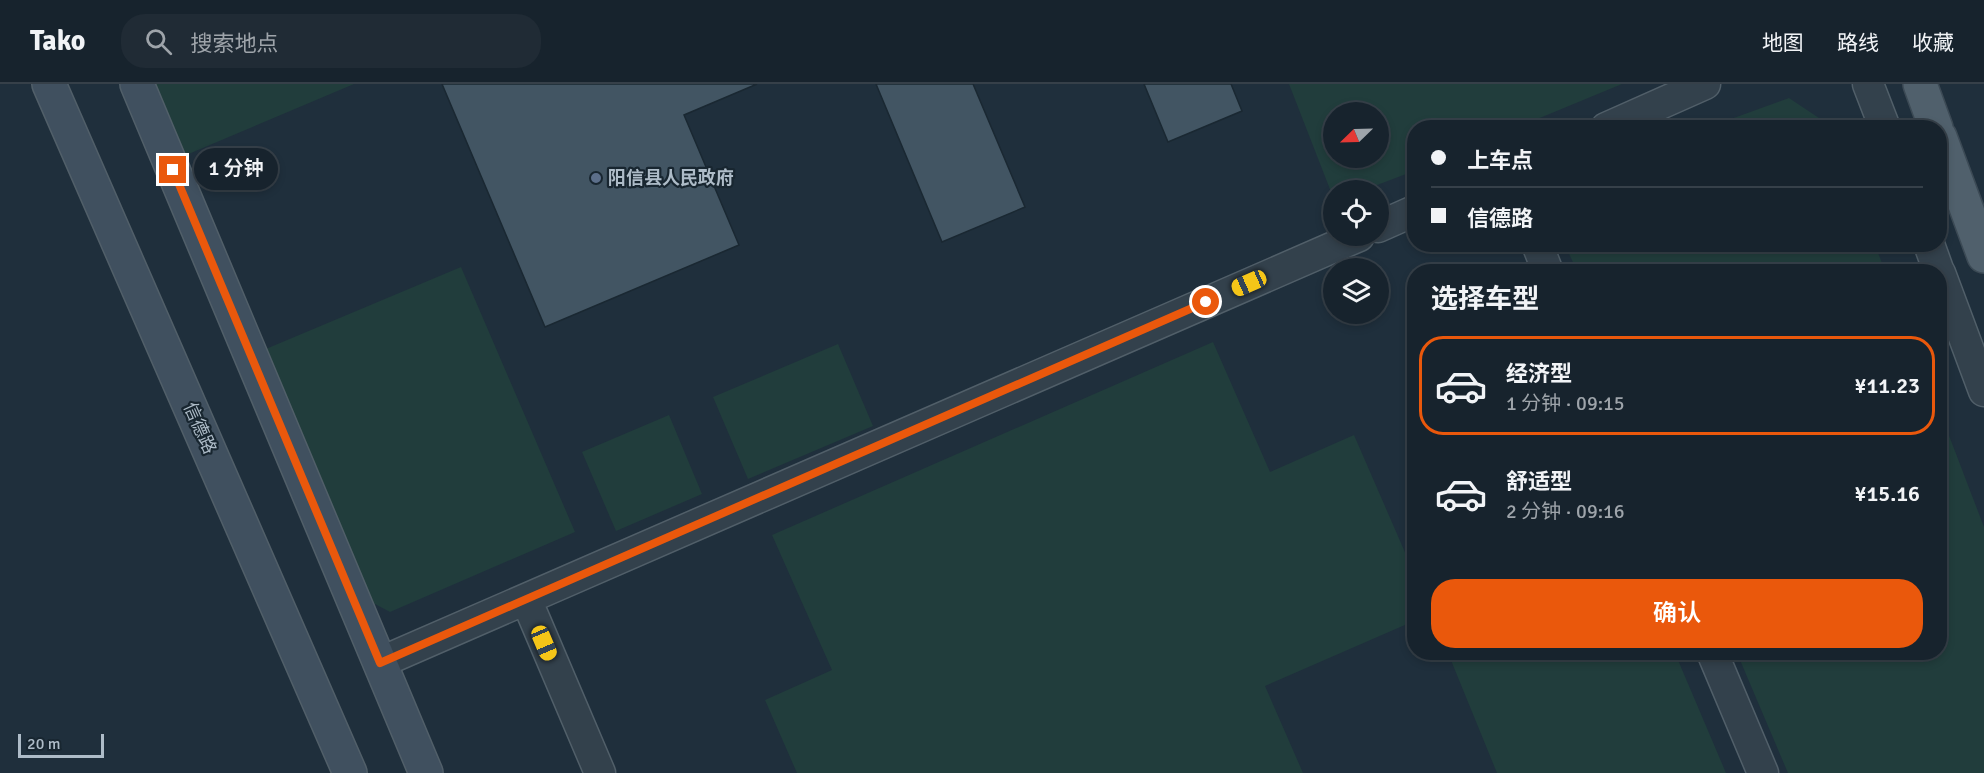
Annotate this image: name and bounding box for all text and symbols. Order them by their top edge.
search box [121,14,541,68]
text: Tako [30,24,85,58]
icon: search [142,25,175,58]
text: 搜索地点 [190,30,278,57]
text: 地图 [1762,30,1804,56]
text: 路线 [1837,30,1879,56]
text: 收藏 [1912,30,1954,56]
north arrow [1323,102,1389,168]
map controls [1323,102,1389,324]
text: 上车点 [1467,147,1533,174]
callout: 1 分钟 [194,149,278,191]
route end [159,156,186,183]
text: 1 分钟 [208,156,264,181]
place label: 阳信县人民政府 [608,167,734,189]
marker: 阳信县人民政府 [589,171,603,185]
button: locate [1323,180,1389,246]
text: 信德路 [1467,205,1533,232]
button: layers [1323,258,1389,324]
car [1229,267,1269,299]
text: 选择车型 [1431,283,1539,316]
route start [1192,288,1219,315]
icon: car [1434,359,1488,413]
text: 经济型 [1506,360,1572,387]
text: ¥11.23 [1855,372,1920,399]
text: 1 分钟 · 09:15 [1506,391,1625,416]
street label: 信德路 [179,399,221,457]
icon: car [1434,467,1488,521]
text: 舒适型 [1506,468,1572,495]
text: ¥15.16 [1855,480,1920,507]
text: 2 分钟 · 09:16 [1506,499,1625,524]
button: 确认 [1431,579,1923,648]
car [529,623,559,663]
scale bar [18,731,104,758]
text: 20 m [27,734,61,754]

